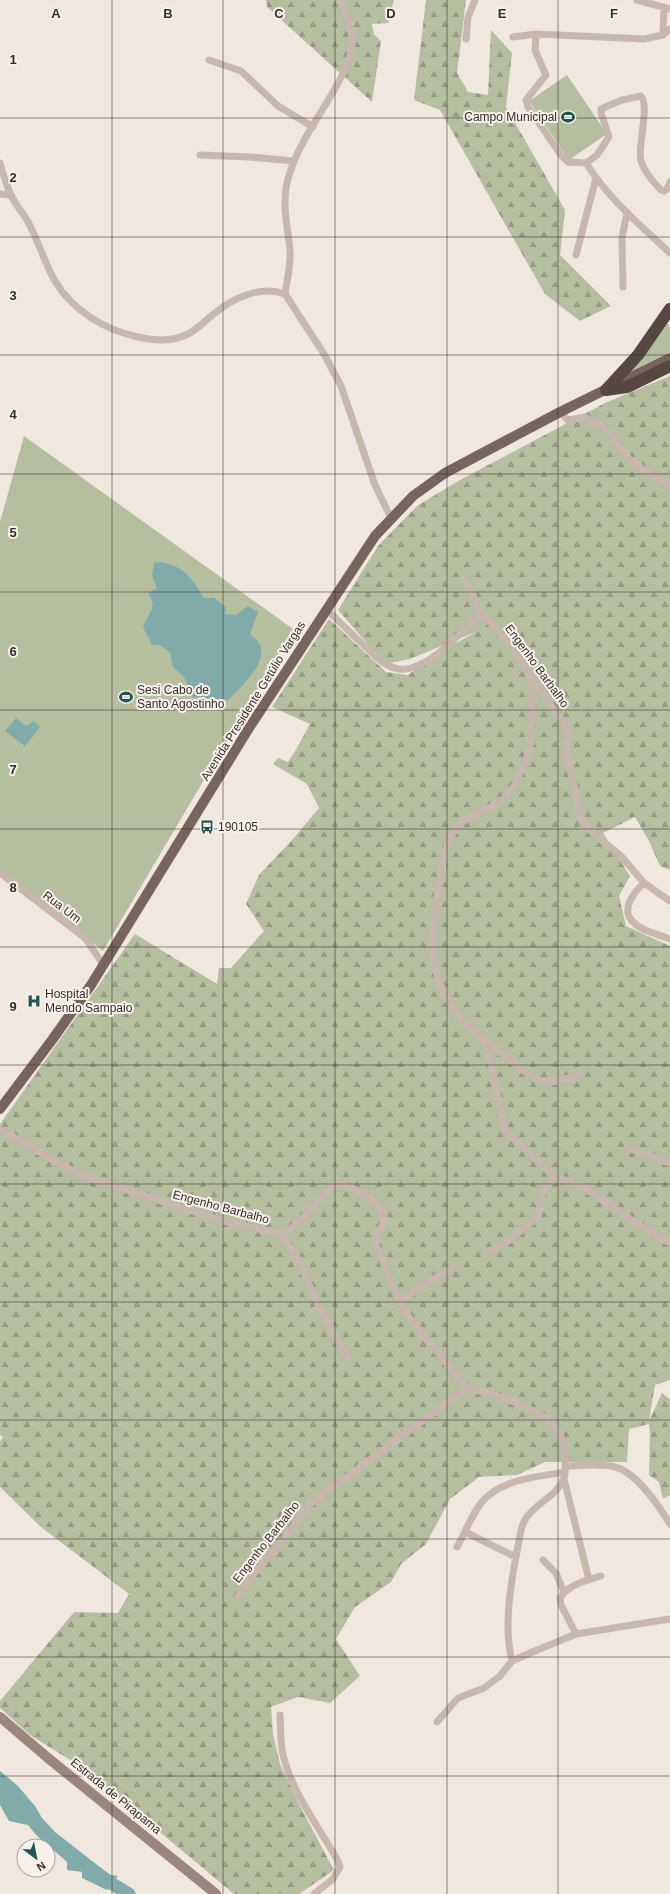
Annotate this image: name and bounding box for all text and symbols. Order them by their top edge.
text: A [51,6,61,21]
text: B [163,6,173,21]
text: C [274,6,284,21]
text: D [386,6,396,21]
text: E [498,6,507,21]
text: F [610,6,618,21]
text: 1 [9,52,17,67]
sports icon: Campo Municipal [560,109,576,125]
place label: Campo Municipal [464,110,557,124]
text: 2 [9,170,17,185]
text: 3 [9,288,17,303]
text: 4 [9,407,17,422]
text: 5 [9,525,17,540]
street label: Avenida Presidente Getúlio Vargas [198,619,308,783]
street label: Engenho Barbalho [502,622,572,711]
text: 6 [9,644,17,659]
place label: Sesi Cabo de Santo Agostinho [137,683,225,711]
sports icon: Sesi Cabo de Santo Agostinho [118,689,134,705]
text: 7 [9,762,17,777]
bus stop icon: 190105 [199,819,215,835]
place label: 190105 [218,820,258,834]
text: 8 [9,880,17,895]
street label: Rua Um [40,888,84,926]
place label: Hospital Mendo Sampaio [45,987,133,1015]
hospital icon: Hospital Mendo Sampaio [26,993,42,1009]
text: 9 [9,999,17,1014]
street label: Engenho Barbalho [171,1187,271,1227]
street label: Engenho Barbalho [230,1498,302,1585]
street label: Estrada de Pirapama [68,1755,164,1837]
north arrow [16,1838,56,1878]
text: N [35,1859,48,1874]

